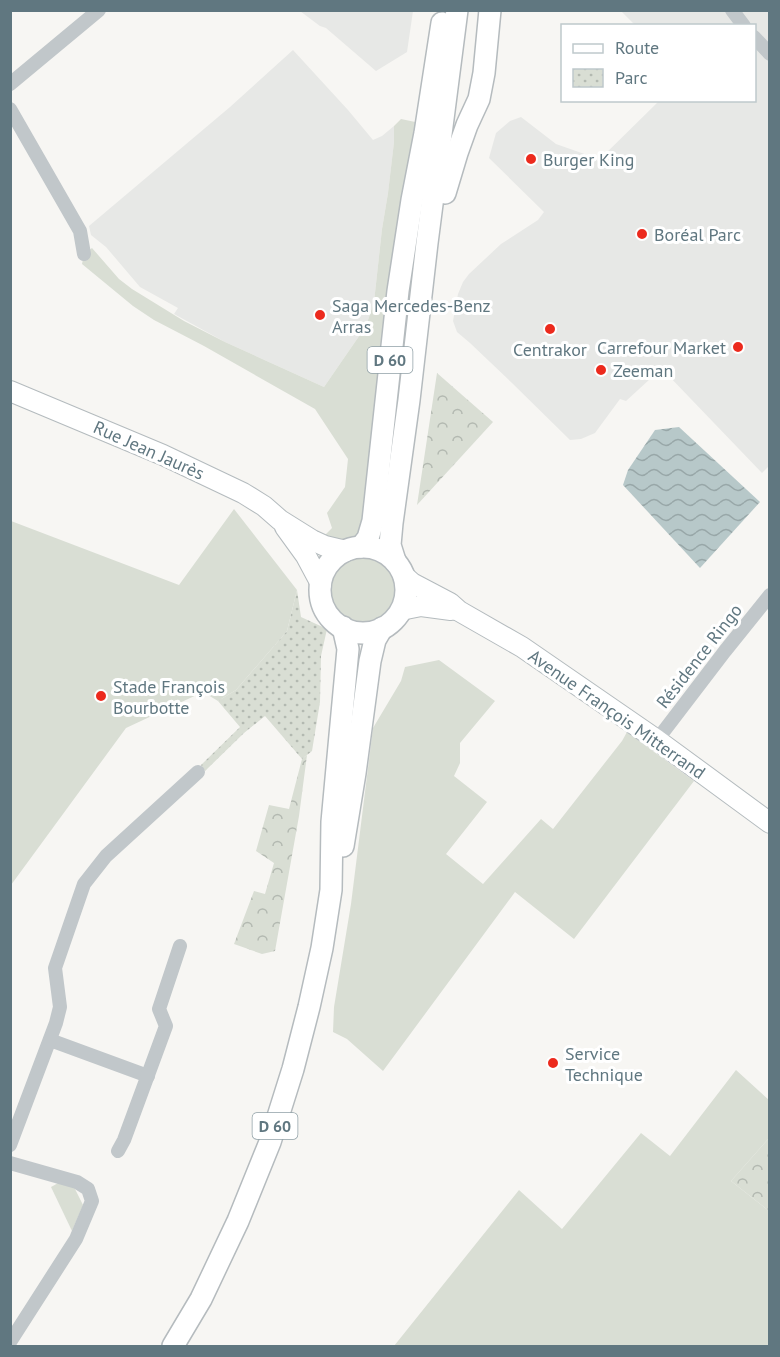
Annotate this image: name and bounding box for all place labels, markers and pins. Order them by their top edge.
place label: Burger King [543,148,634,171]
marker: Burger King [524,152,538,166]
place label: Boréal Parc [654,223,741,246]
marker: Boréal Parc [635,227,649,241]
place label: Saga Mercedes-Benz Arras [332,294,491,338]
marker: Saga Mercedes-Benz Arras [313,308,327,322]
marker: Centrakor [543,322,557,336]
place label: Carrefour Market [597,336,726,359]
place label: Centrakor [513,338,587,361]
marker: Carrefour Market [731,340,745,354]
place label: Zeeman [613,359,673,382]
marker: Zeeman [594,363,608,377]
place label: Stade François Bourbotte [113,675,225,719]
marker: Stade François Bourbotte [94,689,108,703]
place label: Service Technique [565,1042,643,1086]
marker: Service Technique [546,1056,560,1070]

